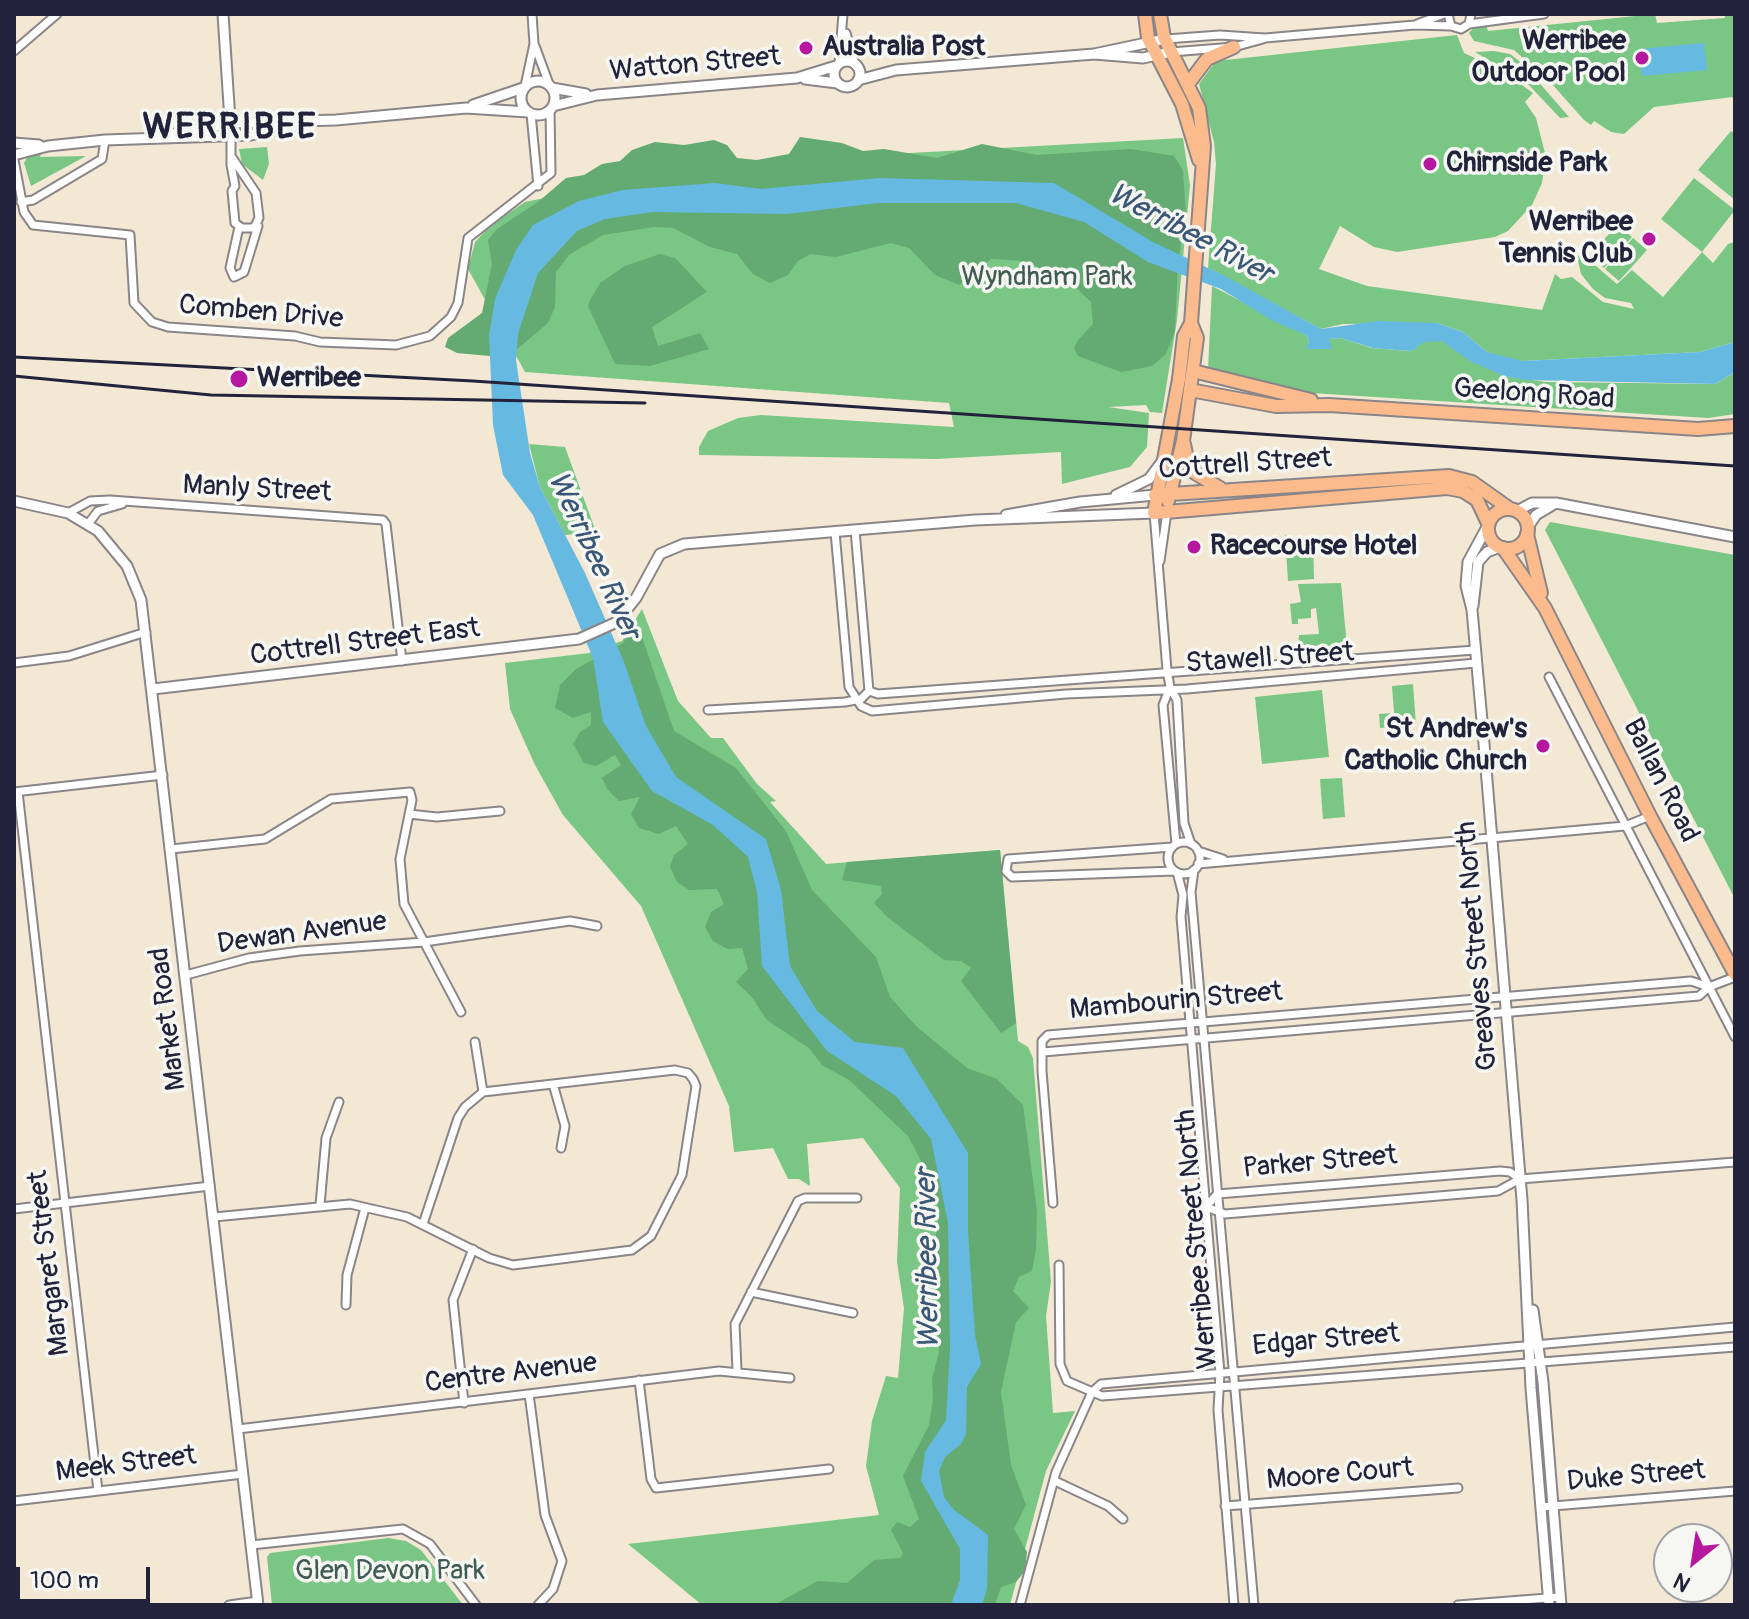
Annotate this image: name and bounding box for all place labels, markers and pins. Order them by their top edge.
place label: Werribee Outdoor Pool [1471,25,1626,91]
place label: Australia Post [822,31,985,65]
marker: Australia Post [797,39,815,57]
marker: Werribee Outdoor Pool [1633,49,1651,67]
place label: Chirnside Park [1446,147,1607,181]
marker: Chirnside Park [1421,155,1439,173]
place label: Werribee Tennis Club [1499,206,1633,272]
marker: Werribee Tennis Club [1640,230,1658,248]
place label: Werribee [257,362,361,396]
marker: Werribee [228,368,250,390]
place label: Racecourse Hotel [1210,530,1418,564]
marker: Racecourse Hotel [1185,538,1203,556]
place label: St Andrew's Catholic Church [1344,713,1527,779]
marker: St Andrew's Catholic Church [1534,737,1552,755]

